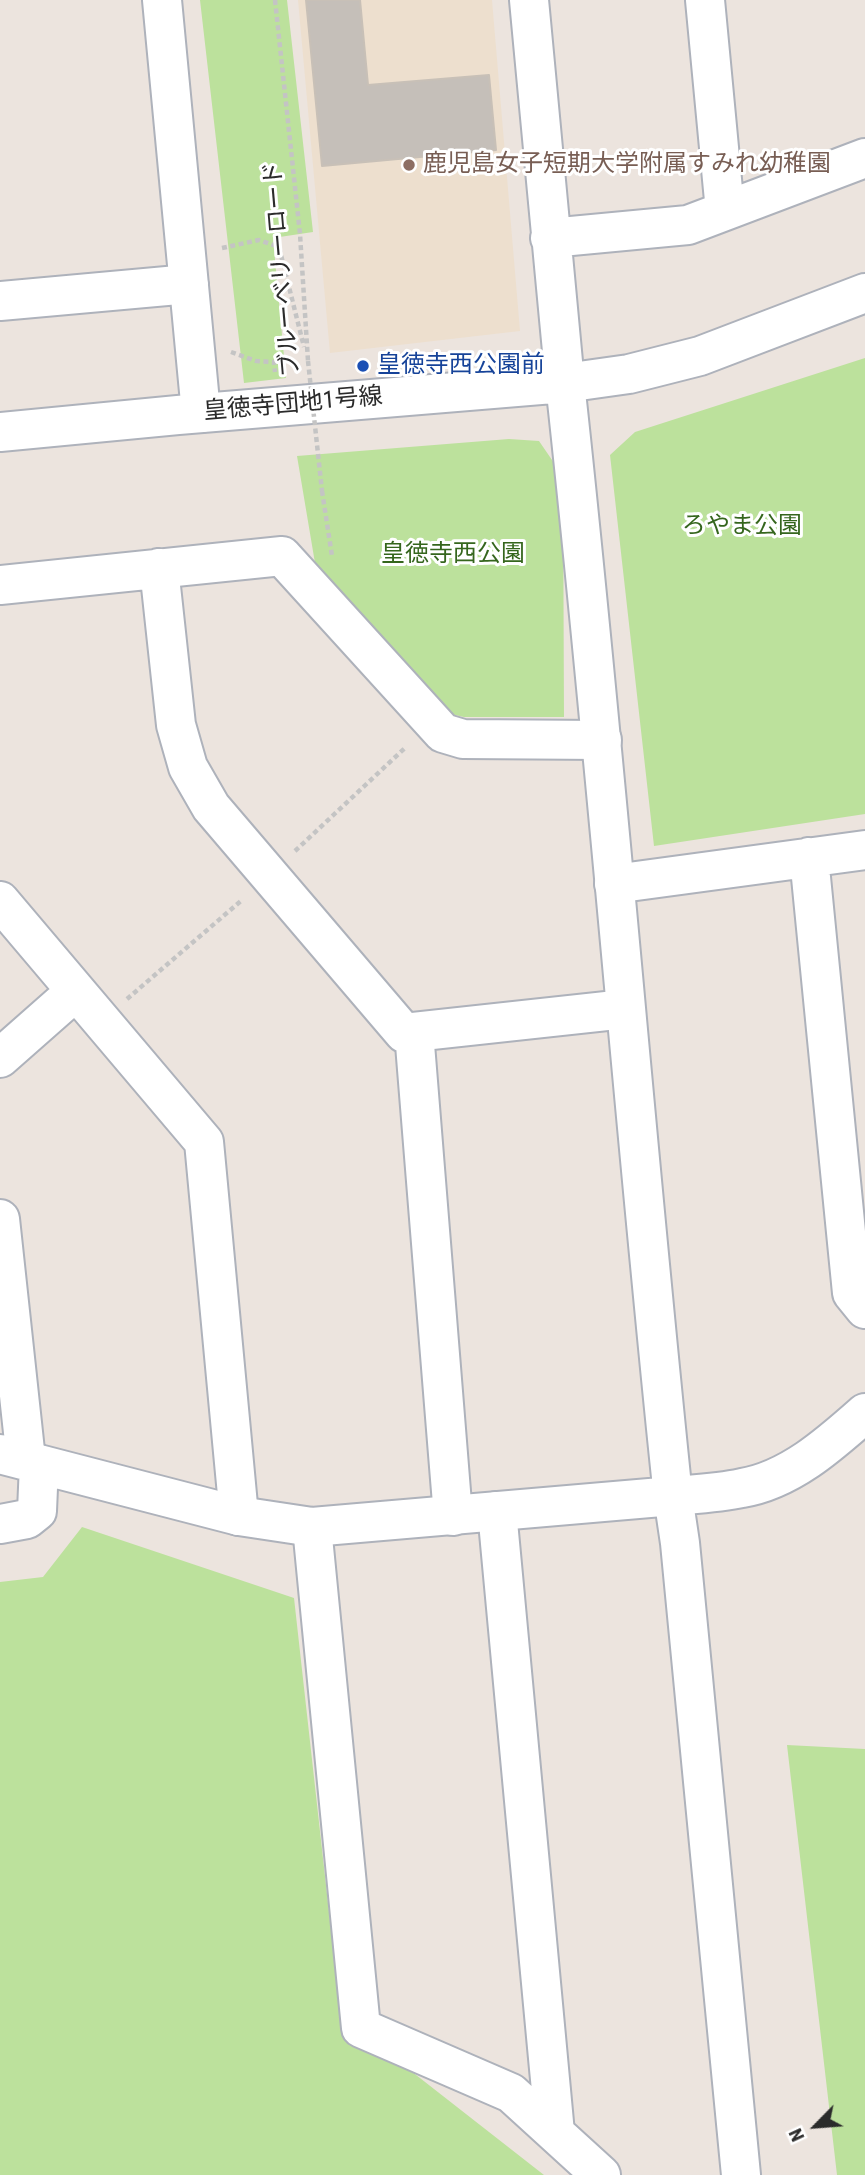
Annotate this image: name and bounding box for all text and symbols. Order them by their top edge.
place label: 鹿児島女子短期大学附属すみれ幼稚園 [423,151,831,179]
marker: 鹿児島女子短期大学附属すみれ幼稚園 [401,157,417,173]
street label: ブルーベリーロード [259,160,307,378]
place label: 皇徳寺西公園前 [377,352,545,380]
marker: 皇徳寺西公園前 [355,358,371,374]
street label: 皇徳寺団地1号線 [202,383,384,427]
park label: ろやま公園 [682,513,802,541]
park label: 皇徳寺西公園 [381,541,525,569]
north arrow [781,2091,851,2161]
text: N [784,2125,809,2145]

